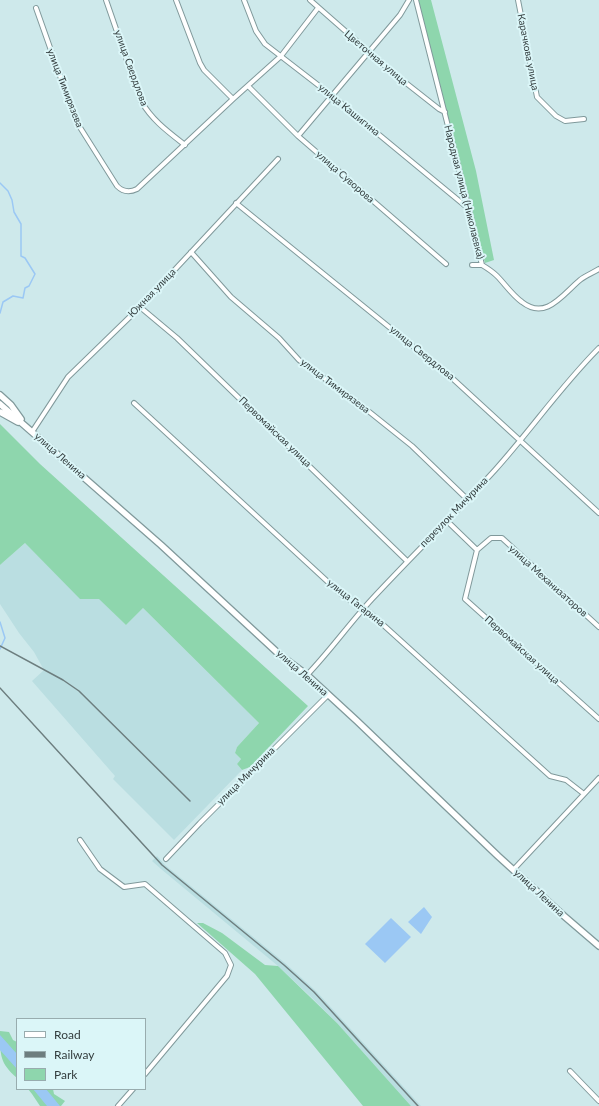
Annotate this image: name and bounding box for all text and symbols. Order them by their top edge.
street label: Карачкова улица [515,13,541,91]
street label: улица Свердлова [112,28,150,108]
street label: Цветочная улица [342,28,410,88]
street label: улица Тимирязева [44,47,86,129]
street label: улица Кашигина [316,81,382,139]
street label: Народная улица (Николаевка) [442,124,486,260]
street label: улица Суворова [313,148,377,206]
street label: Южная улица [126,266,178,320]
street label: улица Свердлова [387,323,457,383]
street label: улица Тимирязева [298,356,372,416]
street label: Первомайская улица [236,394,314,470]
street label: улица Ленина [32,430,88,482]
street label: переулок Мичурина [417,474,491,550]
street label: улица Механизаторов [506,543,590,619]
street label: улица Гагарина [325,577,387,629]
street label: Первомайская улица [482,613,562,687]
street label: улица Ленина [274,647,330,699]
street label: улица Мичурина [214,744,278,808]
street label: улица Ленина [511,867,567,919]
legend [16,1018,146,1090]
text: Road [54,1027,81,1042]
text: Railway [54,1047,94,1062]
text: Park [54,1067,77,1082]

